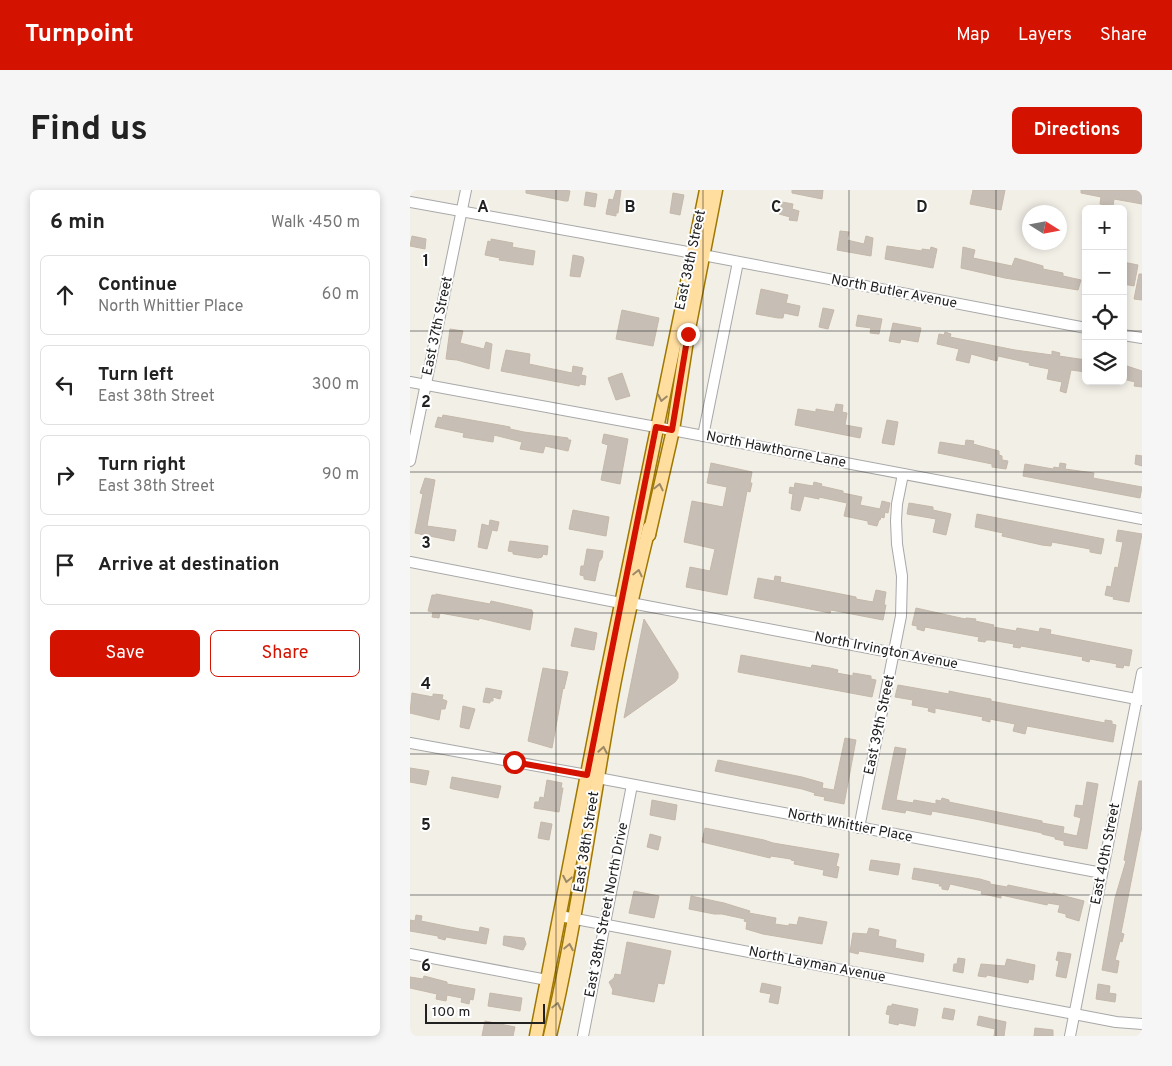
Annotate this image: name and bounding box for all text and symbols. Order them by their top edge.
text: Turnpoint [25,20,134,50]
text: Map [956,24,990,47]
text: Layers [1018,24,1072,47]
text: Share [1100,24,1147,47]
button: Directions [1012,107,1142,154]
text: Find us [30,108,148,152]
text: A [477,198,489,218]
text: B [624,198,636,218]
text: C [771,198,781,218]
text: D [916,198,928,218]
north arrow [1022,205,1067,250]
map controls [1082,205,1127,385]
button: + [1082,205,1127,250]
street label: East 38th Street [672,208,710,312]
text: 6 min [50,209,105,236]
text: Walk · 450 m [271,213,360,233]
button: − [1082,250,1127,295]
text: 1 [423,252,429,272]
street label: North Butler Avenue [830,271,958,313]
text: Continue [98,273,177,297]
street label: East 37th Street [419,275,457,377]
icon: ahead [51,281,79,309]
text: 60 m [322,285,359,305]
button: locate [1082,295,1127,340]
text: North Whittier Place [98,297,243,317]
route end [677,323,700,346]
button: layers [1082,340,1127,385]
text: Turn left [98,363,174,387]
icon: left [51,371,79,399]
text: 300 m [312,375,359,395]
text: East 38th Street [98,387,215,407]
text: 2 [421,393,431,413]
one-way arrow [657,393,668,402]
street label: North Hawthorne Lane [704,428,848,472]
text: Turn right [98,453,186,477]
icon: right [51,461,79,489]
text: 90 m [322,465,359,485]
text: East 38th Street [98,477,215,497]
one-way arrow [653,483,664,492]
text: 3 [421,534,431,554]
icon: arrive [51,551,79,579]
text: Arrive at destination [98,553,279,577]
one-way arrow [632,569,643,578]
street label: North Irvington Avenue [813,629,959,673]
button: Save [50,630,200,677]
button: Share [210,630,360,677]
street label: East 39th Street [861,673,899,777]
text: 4 [421,675,431,695]
one-way arrow [597,745,607,754]
route start [503,751,526,774]
street label: East 38th Street [571,790,603,894]
street label: East 40th Street [1088,802,1124,906]
street label: North Whittier Place [786,806,914,846]
text: 5 [421,816,431,836]
street label: East 38th Street North Drive [582,821,632,999]
one-way arrow [562,875,572,884]
one-way arrow [563,943,573,952]
street label: North Layman Avenue [747,943,887,987]
text: 6 [421,957,431,977]
scale bar [425,1001,545,1024]
one-way arrow [551,1002,562,1011]
text: 100 m [432,1004,470,1021]

